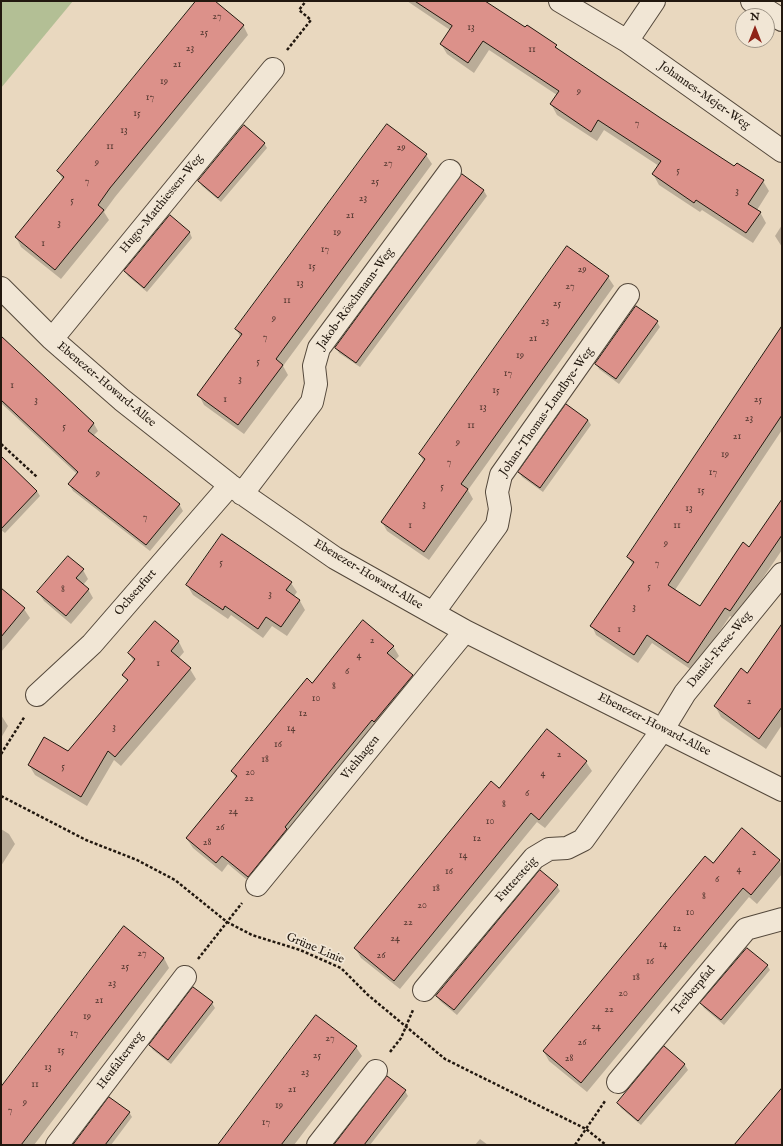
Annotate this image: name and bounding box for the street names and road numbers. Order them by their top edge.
street label: Johannes-Mejer-Weg [655,59,753,133]
street label: Hugo-Matthiessen-Weg [118,152,206,256]
street label: Jakob-Röschmann-Weg [314,246,398,352]
street label: Ebenezer-Howard-Allee [54,339,158,431]
street label: Johan-Thomas-Lundbye-Weg [497,345,597,479]
street label: Ebenezer-Howard-Allee [311,537,425,613]
street label: Ochsenfurt [112,567,160,619]
street label: Daniel-Frese-Weg [685,609,755,691]
street label: Ebenezer-Howard-Allee [595,690,713,760]
street label: Viehhagen [339,733,383,783]
street label: Futtersteig [493,855,541,905]
street label: Grüne Linie [284,930,346,968]
street label: Treiberpfad [669,964,719,1018]
street label: Heufalterweg [95,1029,147,1093]

